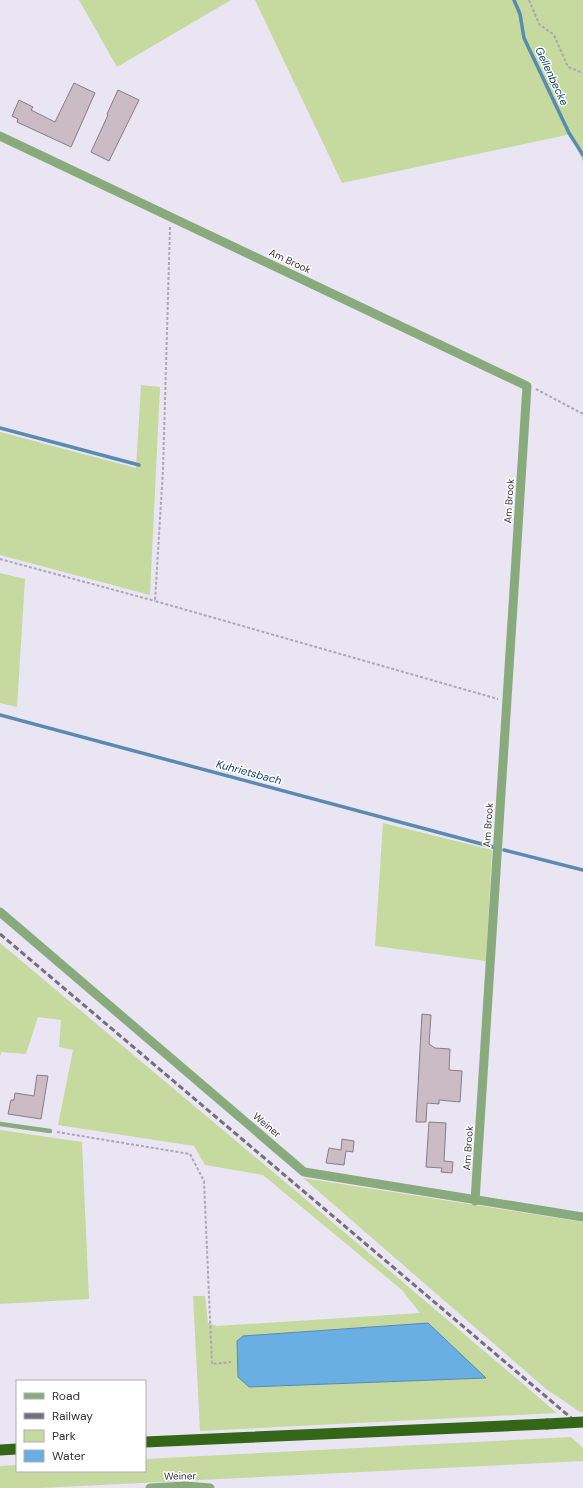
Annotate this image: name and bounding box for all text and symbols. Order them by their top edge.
water label: Gellenbecke [532,44,572,108]
street label: Am Brook [267,246,313,276]
street label: Am Brook [501,478,517,524]
water label: Kuhrietsbach [215,757,283,787]
street label: Am Brook [480,802,496,848]
street label: Weiner [250,1110,284,1141]
street label: Am Brook [460,1125,476,1171]
legend [16,1380,146,1472]
text: Road [52,1388,80,1404]
text: Railway [52,1408,93,1424]
text: Park [52,1428,76,1444]
text: Water [52,1448,86,1464]
street label: Weiner [164,1469,197,1483]

